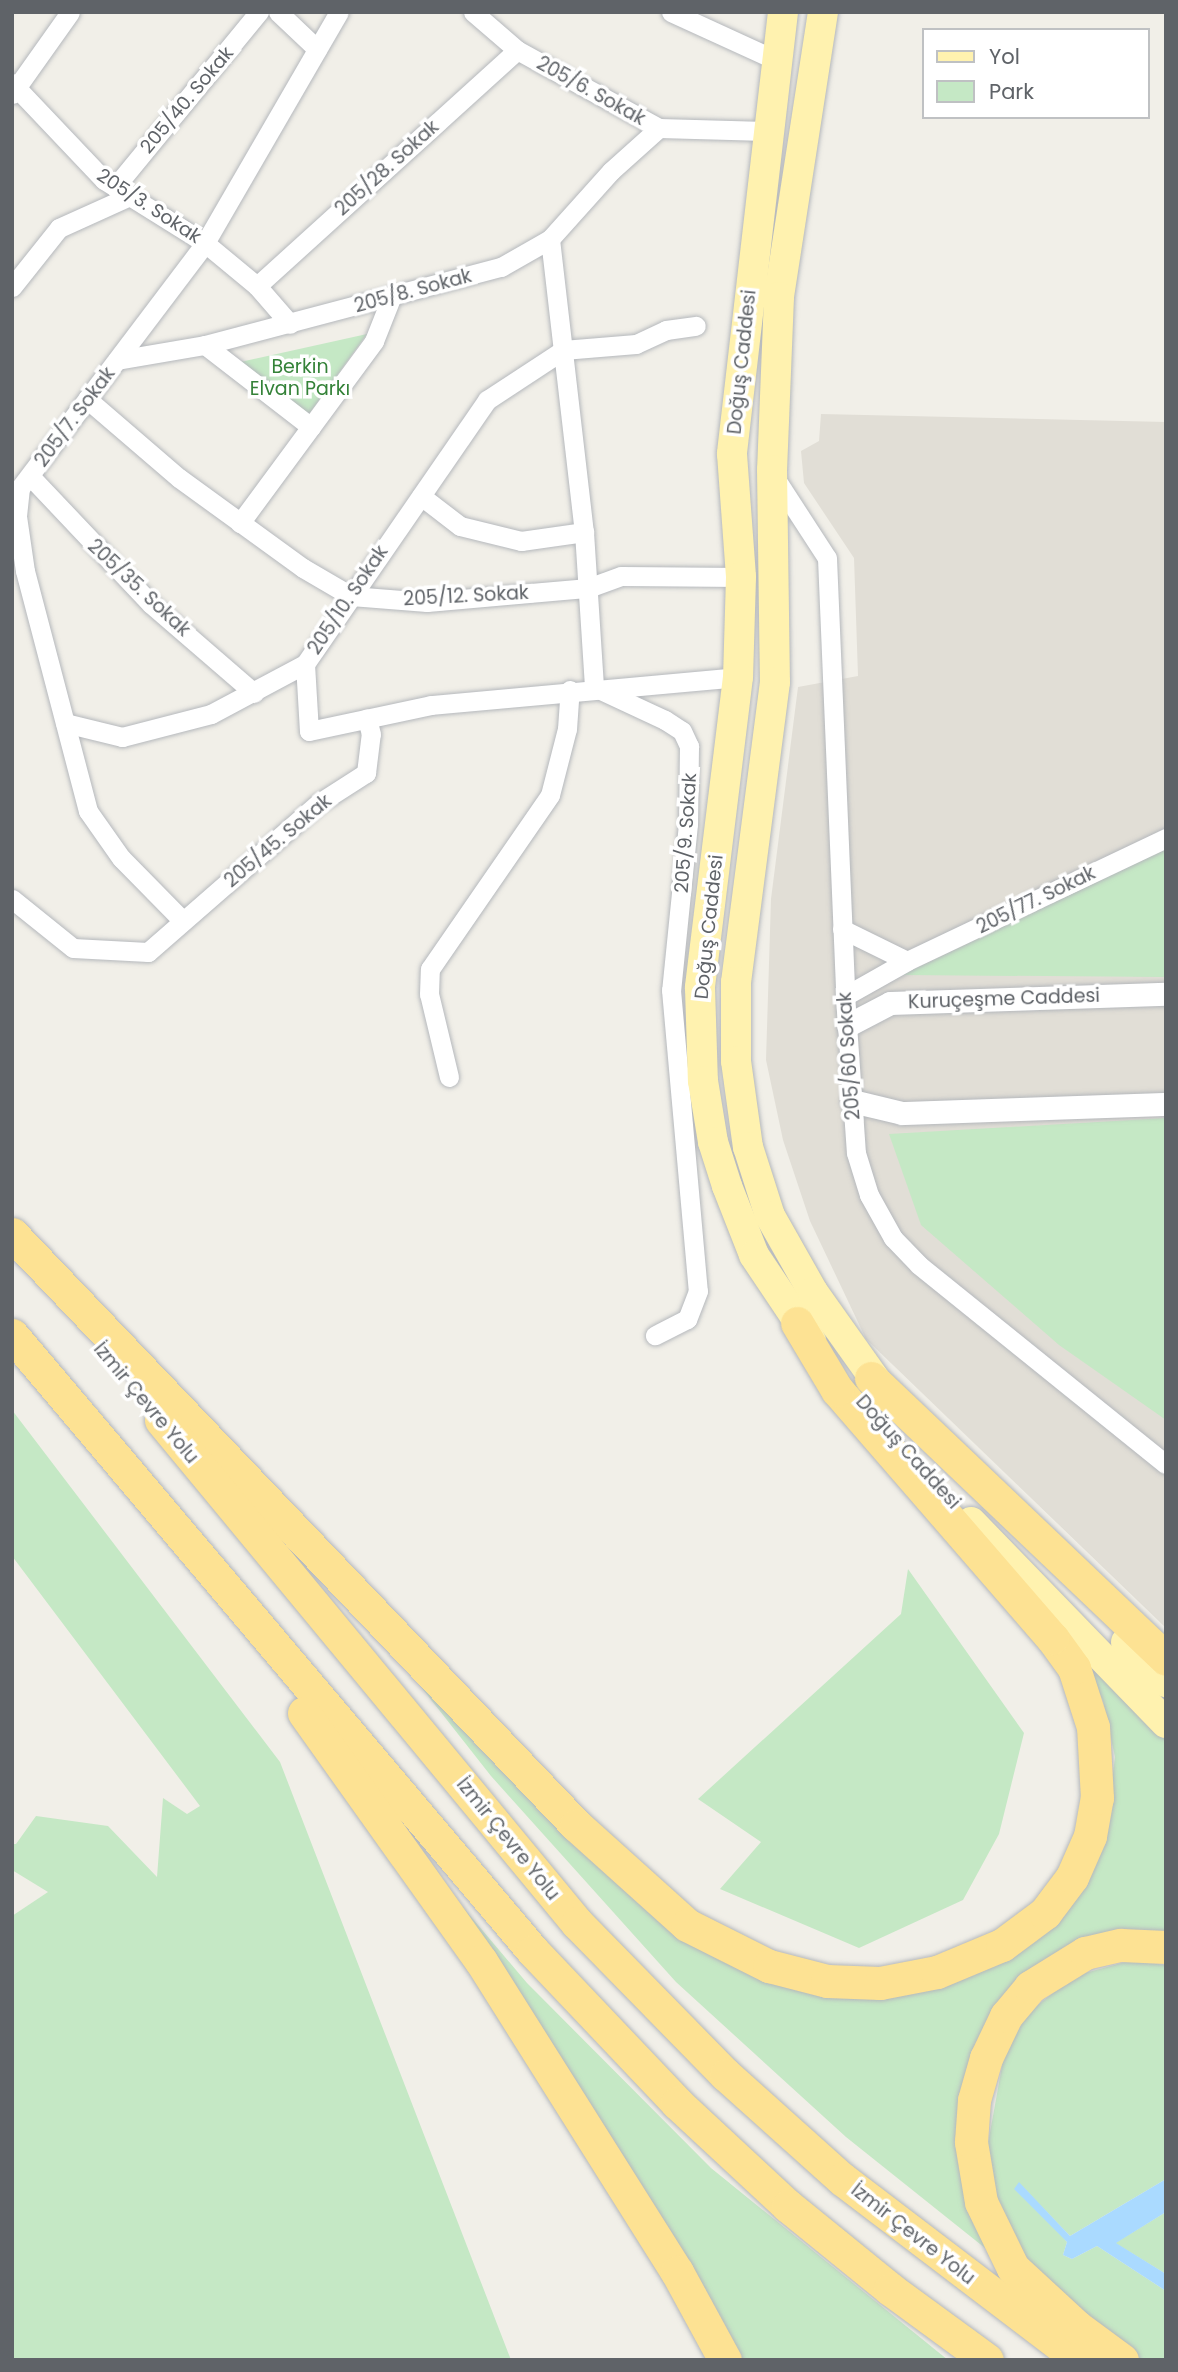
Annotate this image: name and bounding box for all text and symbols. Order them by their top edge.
legend [922,28,1150,119]
street label: 205/40. Sokak [136,42,238,158]
text: Yol [989,42,1020,71]
street label: 205/6. Sokak [533,52,649,130]
text: Park [989,77,1034,106]
street label: 205/28. Sokak [330,116,444,220]
street label: 205/3. Sokak [93,164,205,248]
street label: 205/8. Sokak [352,264,474,318]
street label: Doğuş Caddesi [723,289,761,435]
park label: Berkin Elvan Parkı [250,356,350,400]
street label: 205/7. Sokak [30,363,120,471]
street label: 205/35. Sokak [83,535,195,641]
street label: 205/10. Sokak [303,541,393,659]
street label: 205/12. Sokak [403,581,529,611]
street label: 205/9. Sokak [670,772,702,894]
street label: 205/45. Sokak [220,790,336,892]
street label: Doğuş Caddesi [690,854,728,1000]
street label: 205/77. Sokak [973,861,1099,939]
street label: Kuruçeşme Caddesi [908,984,1100,1014]
street label: 205/60 Sokak [833,991,865,1121]
street label: İzmir Çevre Yolu [89,1338,203,1468]
street label: Doğuş Caddesi [851,1390,965,1514]
street label: İzmir Çevre Yolu [452,1773,564,1905]
street label: İzmir Çevre Yolu [847,2179,979,2289]

